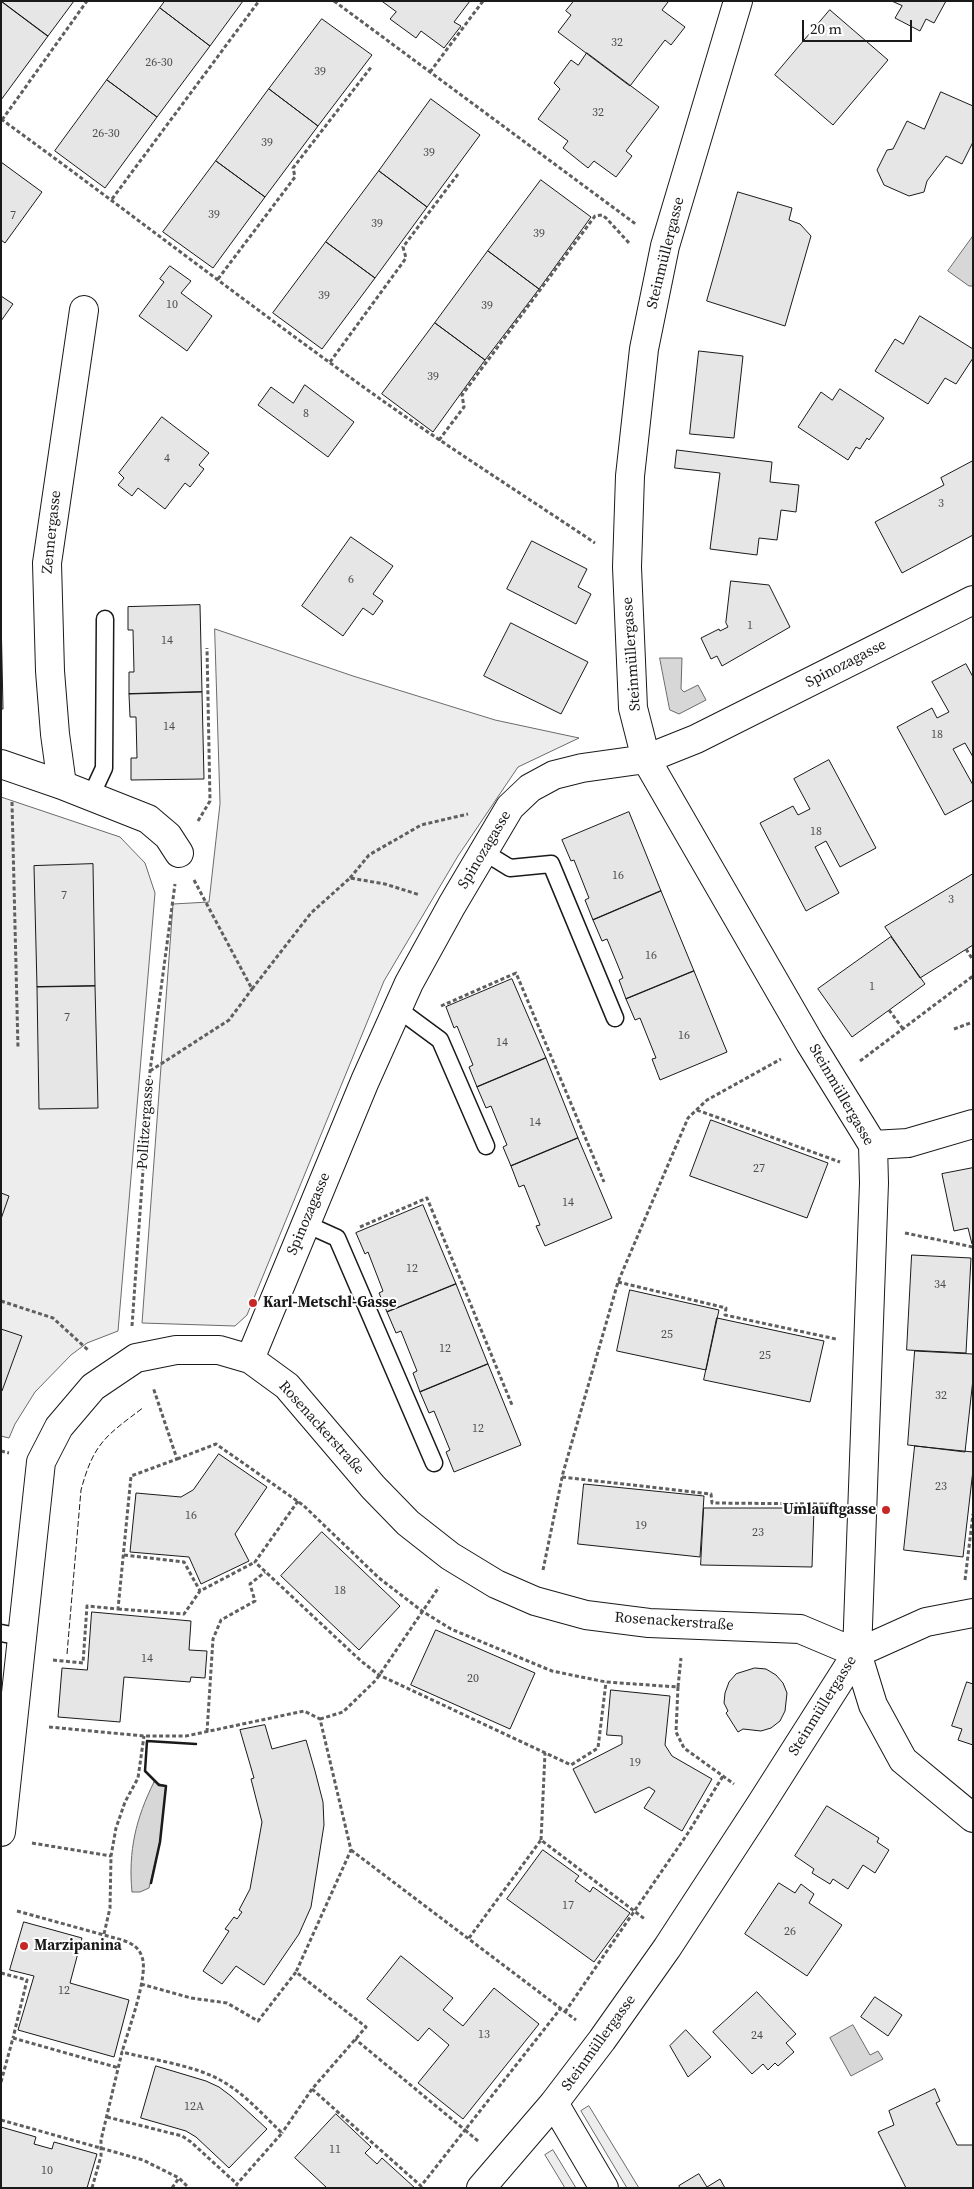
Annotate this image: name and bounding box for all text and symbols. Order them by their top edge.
scale bar [804,10,914,42]
text: 20 m [810,18,842,39]
house number: 32 [611,36,623,50]
house number: 26-30 [145,56,173,70]
house number: 39 [314,65,326,79]
house number: 32 [592,106,604,120]
house number: 26-30 [92,127,120,141]
house number: 39 [261,136,273,150]
house number: 39 [423,146,435,160]
street label: Steinmüllergasse [643,195,689,311]
house number: 39 [208,208,220,222]
house number: 7 [10,209,16,223]
house number: 39 [371,217,383,231]
house number: 39 [533,227,545,241]
house number: 39 [318,289,330,303]
house number: 10 [166,298,178,312]
house number: 39 [481,299,493,313]
house number: 39 [427,370,439,384]
house number: 8 [303,407,309,421]
house number: 4 [164,452,170,466]
street label: Zennergasse [39,489,65,575]
house number: 3 [938,497,944,511]
house number: 6 [348,573,354,587]
street label: Steinmüllergasse [619,596,645,712]
house number: 1 [747,619,753,633]
house number: 14 [161,634,173,648]
street label: Spinozagasse [803,636,889,692]
house number: 14 [163,720,175,734]
house number: 18 [931,728,943,742]
street label: Spinozagasse [455,808,515,892]
house number: 18 [810,825,822,839]
house number: 16 [612,869,624,883]
house number: 7 [61,889,67,903]
house number: 3 [948,893,954,907]
house number: 16 [645,949,657,963]
house number: 1 [869,980,875,994]
house number: 7 [64,1011,70,1025]
house number: 16 [678,1029,690,1043]
house number: 14 [496,1036,508,1050]
street label: Steinmüllergasse [805,1041,877,1149]
street label: Pollitzergasse [134,1078,158,1170]
house number: 14 [529,1116,541,1130]
house number: 27 [753,1162,765,1176]
street label: Spinozagasse [283,1170,335,1258]
house number: 14 [562,1196,574,1210]
house number: 12 [406,1262,418,1276]
house number: 34 [934,1278,946,1292]
place label: Karl-Metschl-Gasse [263,1294,397,1312]
marker: Karl-Metschl-Gasse [247,1297,259,1309]
house number: 25 [661,1328,673,1342]
house number: 12 [439,1342,451,1356]
house number: 25 [759,1349,771,1363]
street label: Rosenackerstraße [274,1378,368,1478]
house number: 32 [935,1389,947,1403]
house number: 12 [472,1422,484,1436]
house number: 23 [935,1480,947,1494]
place label: Umlauftgasse [783,1501,876,1519]
marker: Umlauftgasse [880,1504,892,1516]
house number: 16 [185,1509,197,1523]
house number: 19 [635,1519,647,1533]
house number: 23 [752,1526,764,1540]
house number: 18 [334,1584,346,1598]
street label: Rosenackerstraße [614,1609,734,1635]
house number: 14 [141,1652,153,1666]
street label: Steinmüllergasse [785,1653,861,1759]
house number: 20 [467,1672,479,1686]
house number: 19 [629,1756,641,1770]
house number: 17 [562,1899,574,1913]
house number: 26 [784,1925,796,1939]
place label: Marzipanina [34,1937,122,1955]
marker: Marzipanina [18,1940,30,1952]
house number: 12 [58,1984,70,1998]
street label: Steinmüllergasse [558,1991,640,2095]
house number: 13 [478,2028,490,2042]
house number: 24 [751,2029,763,2043]
house number: 12A [184,2100,204,2114]
house number: 11 [329,2143,341,2157]
house number: 10 [41,2164,53,2178]

